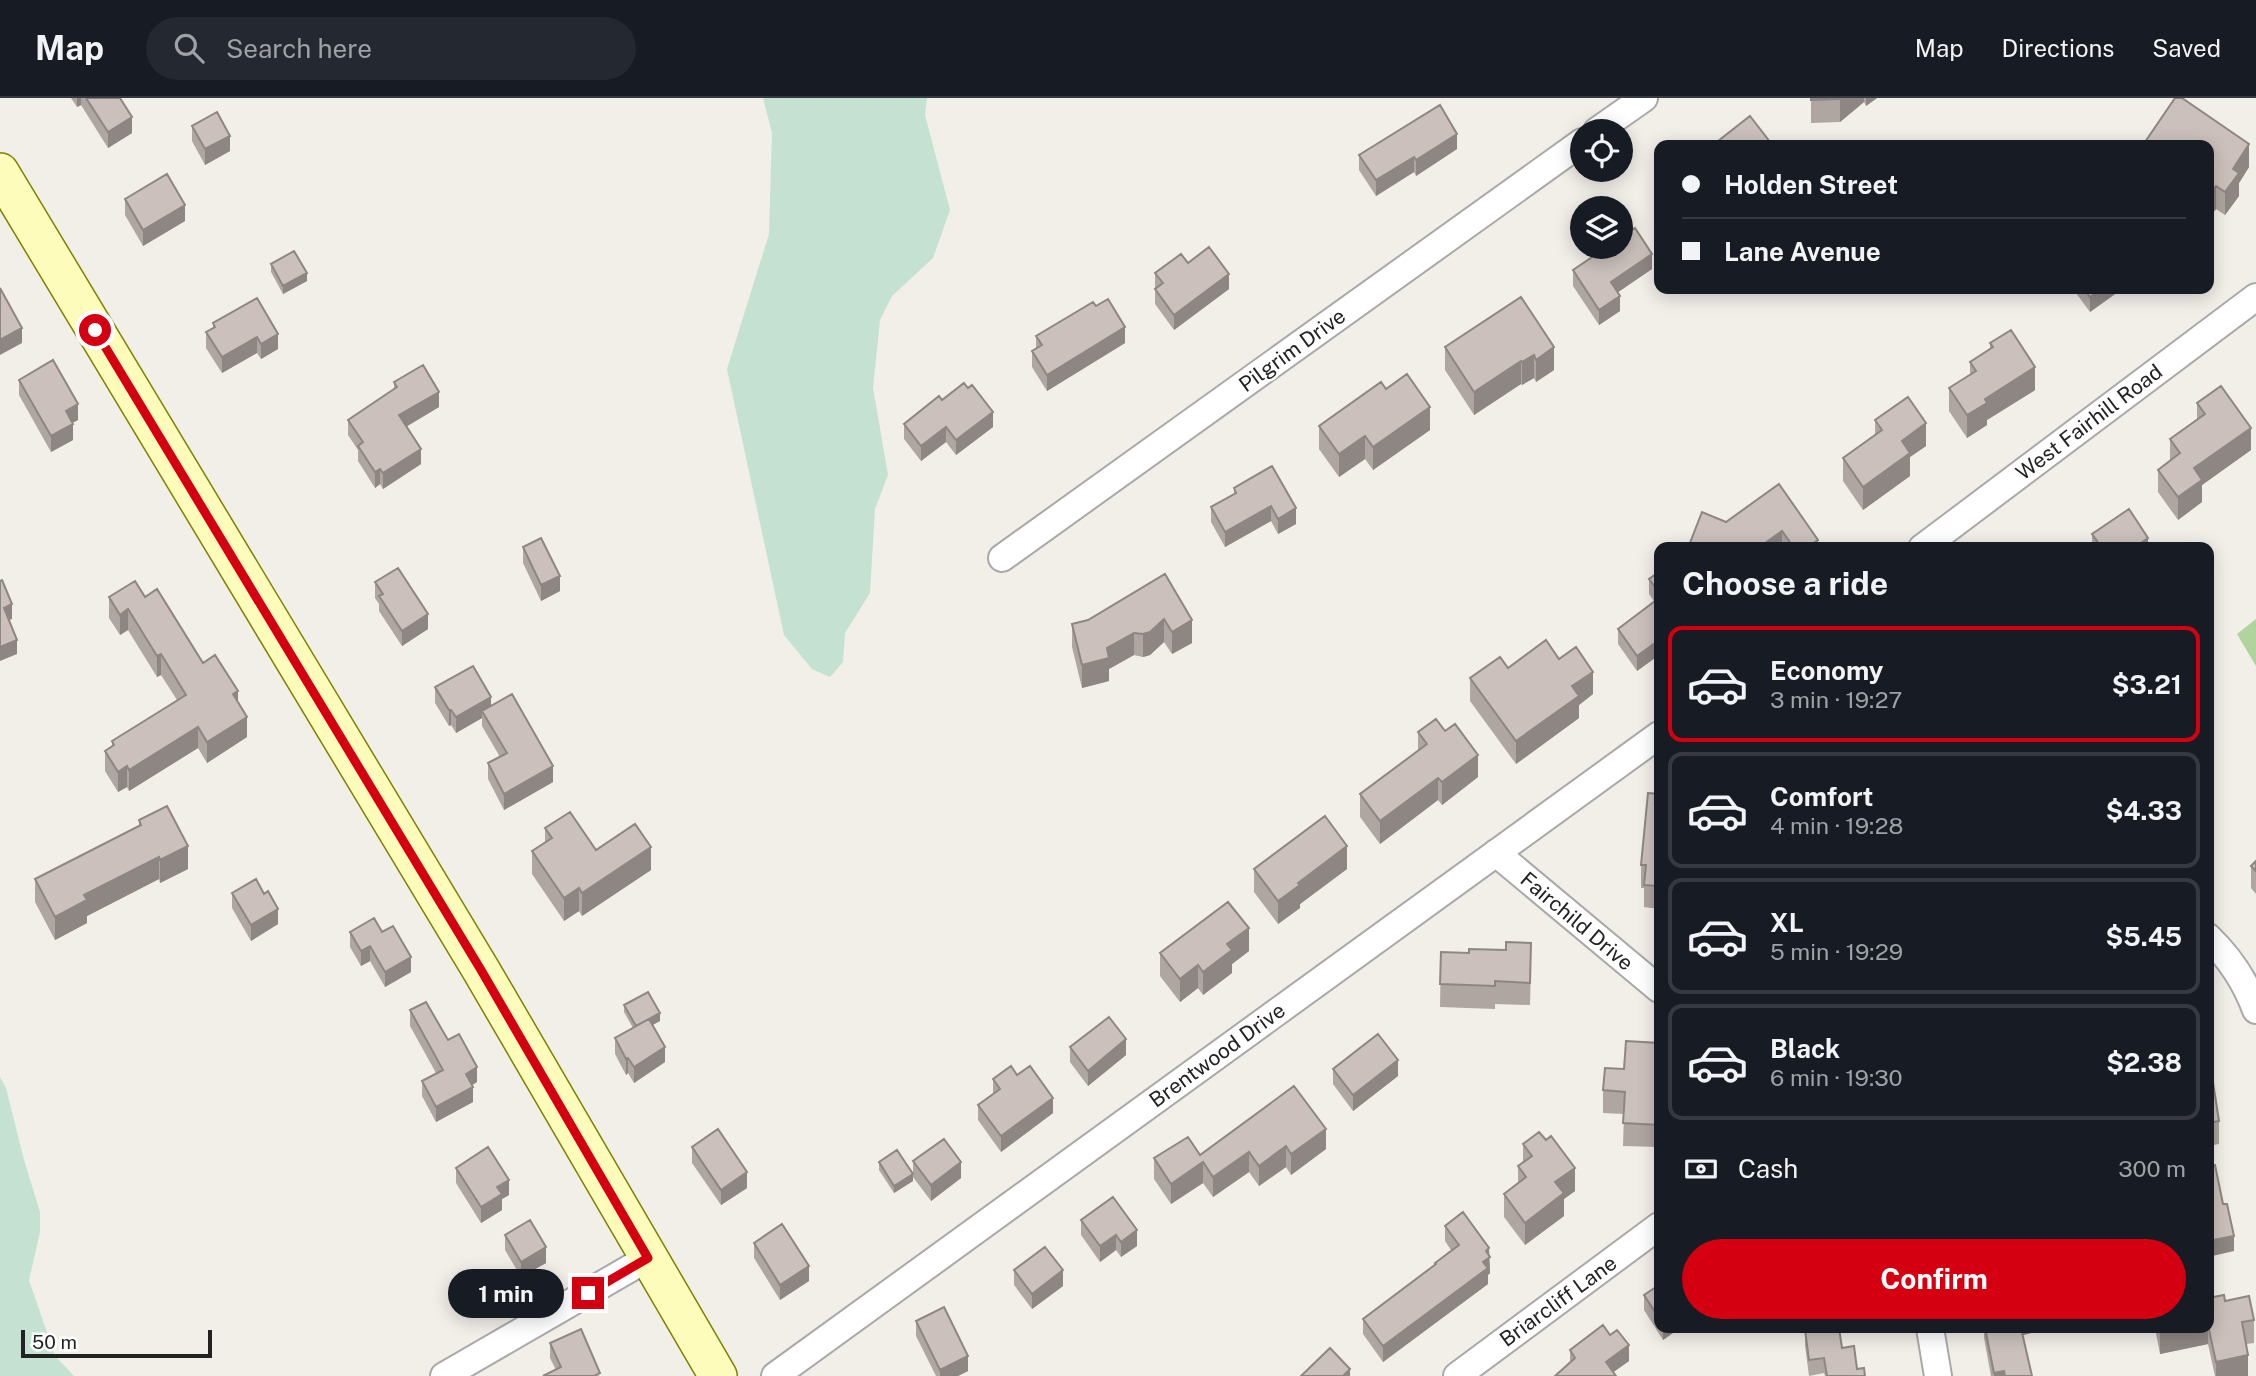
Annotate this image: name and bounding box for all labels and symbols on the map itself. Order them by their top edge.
street label: Pilgrim Drive [1234,303,1350,397]
route start [79,314,111,346]
street label: West Fairhill Road [2011,359,2167,485]
street label: Fairchild Drive [1515,867,1639,975]
street label: Brentwood Drive [1144,997,1290,1113]
street label: Briarcliff Lane [1495,1250,1621,1352]
callout: 1 min [448,1268,564,1318]
route end [572,1277,604,1309]
scale bar [21,1327,212,1359]

